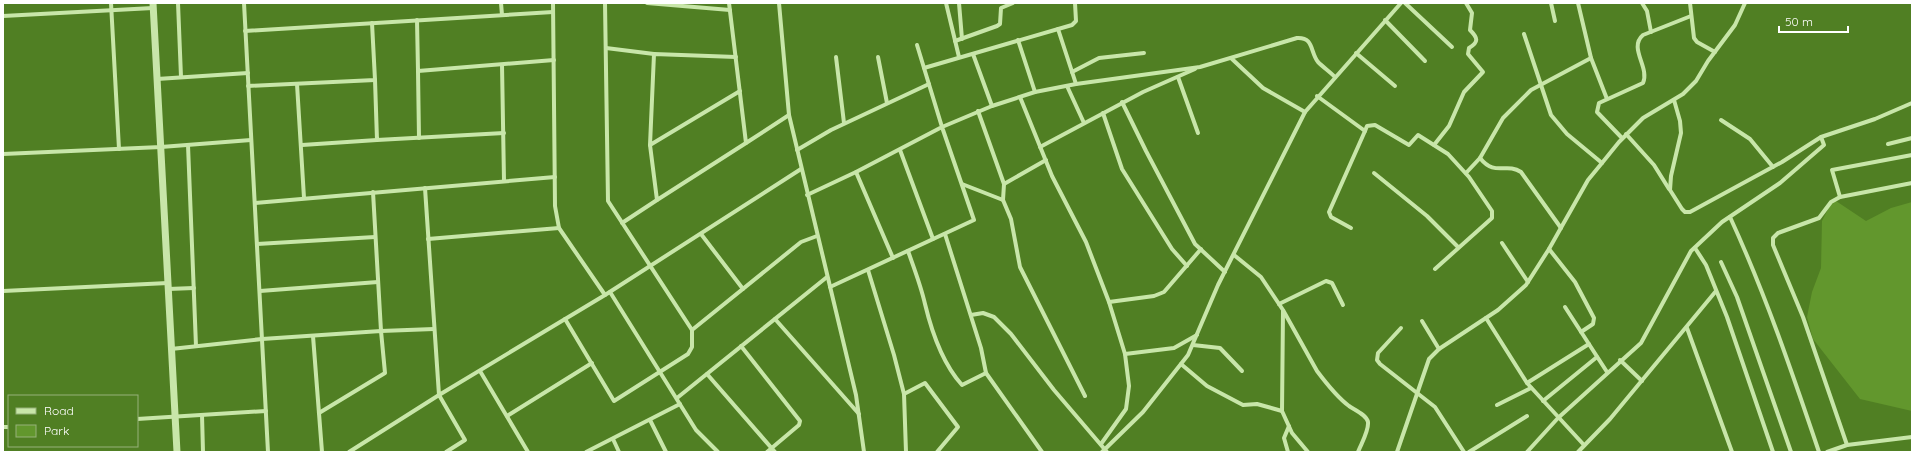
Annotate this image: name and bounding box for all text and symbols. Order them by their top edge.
scale bar [1779,8,1848,34]
text: 50 m [1785,14,1813,29]
legend [8,395,138,447]
text: Road [44,403,74,418]
text: Park [44,423,69,438]

